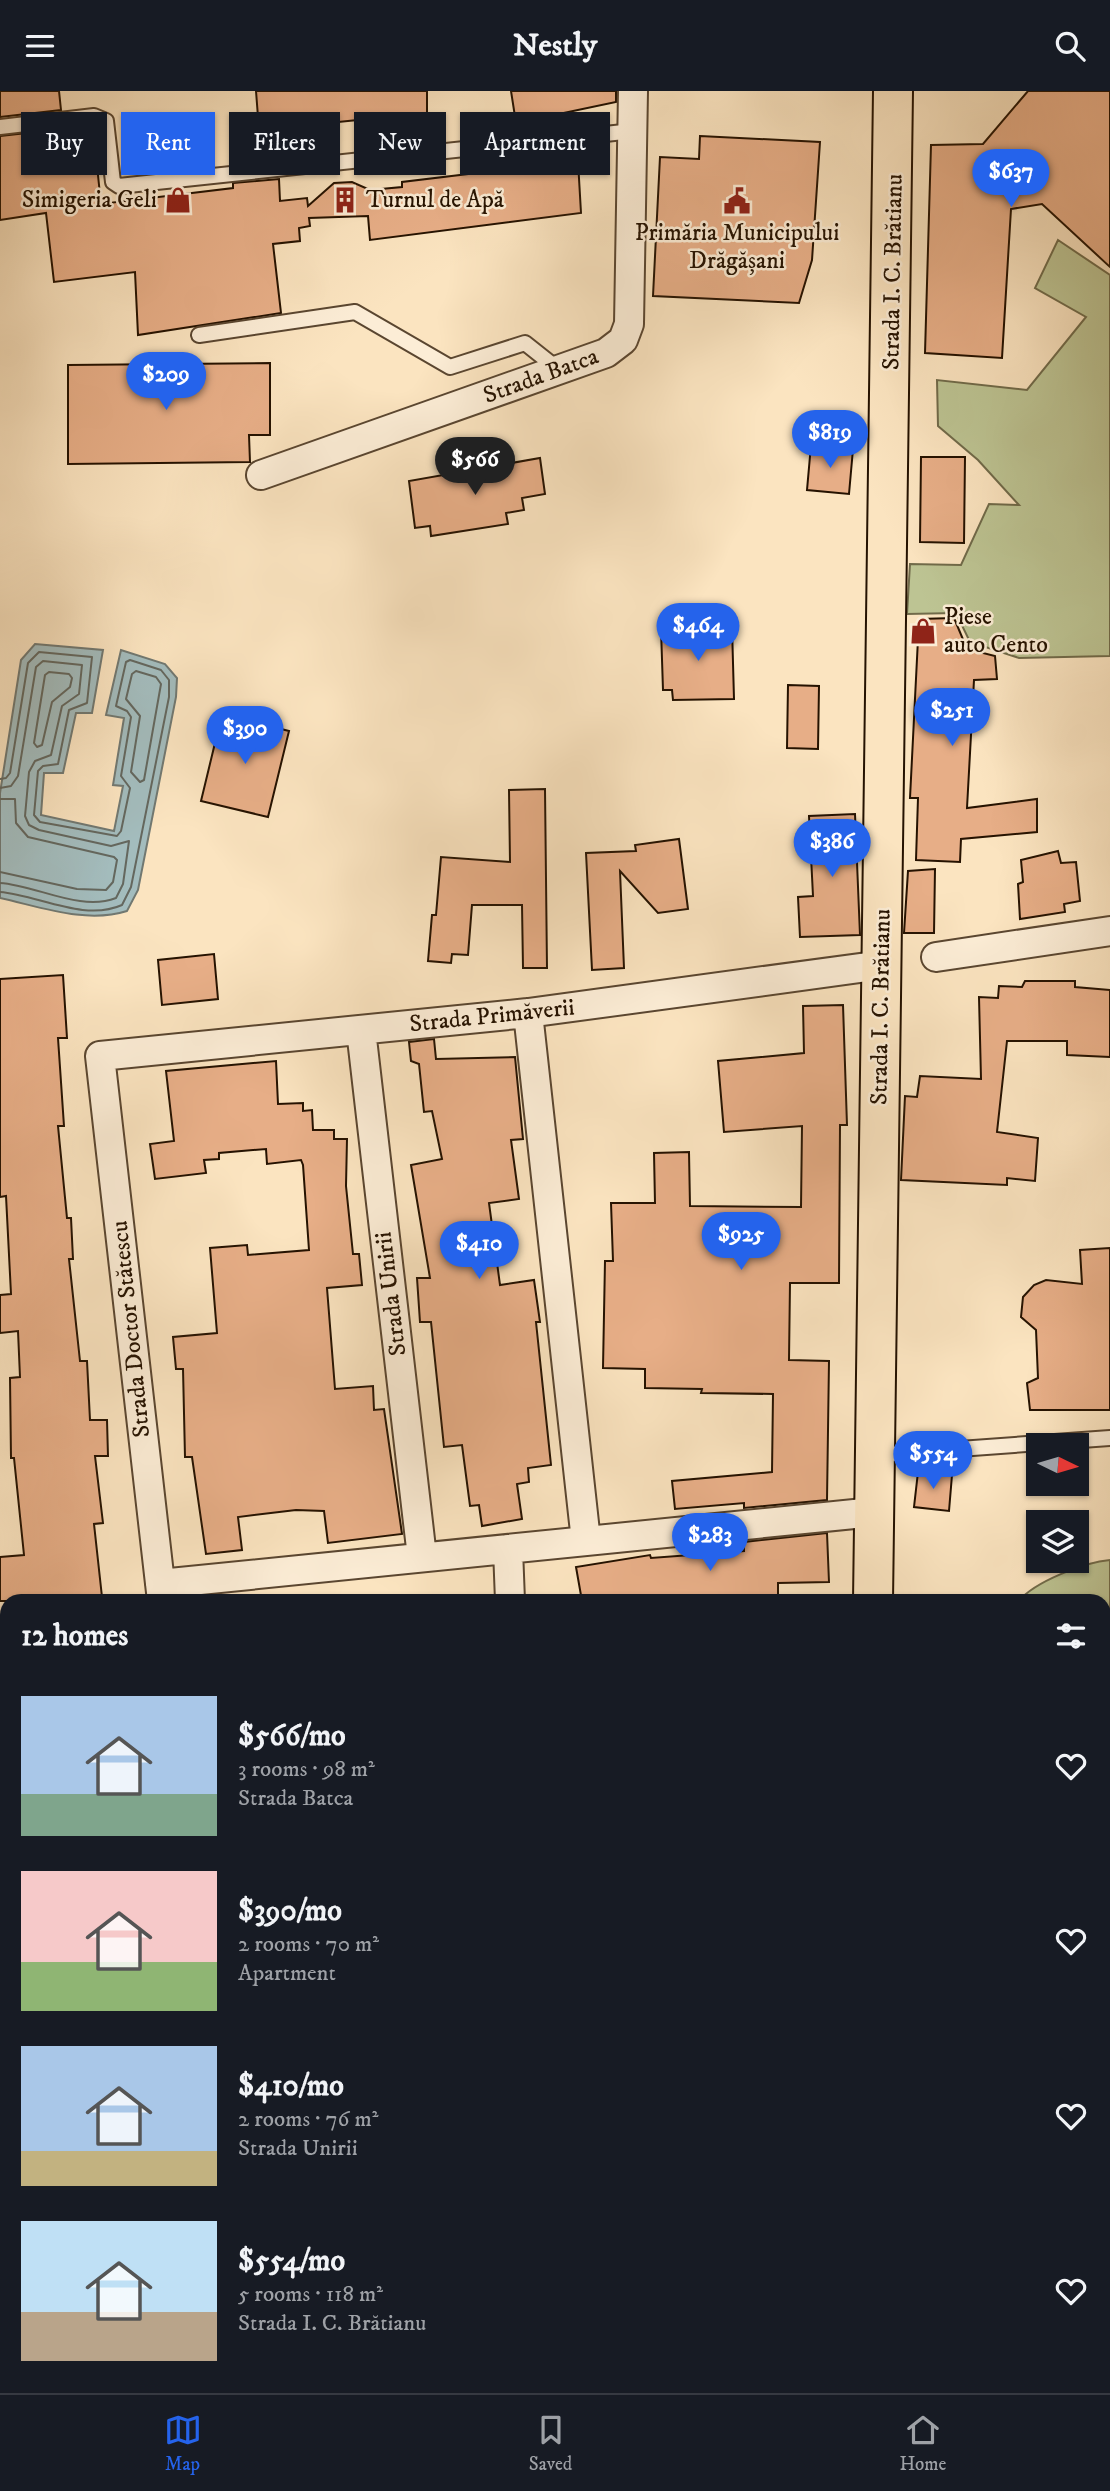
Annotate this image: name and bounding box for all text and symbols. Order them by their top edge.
text: Nestly [513,26,597,66]
icon: menu [21,27,59,65]
icon: search [1051,27,1089,65]
chip: Buy [21,112,107,175]
chip: Rent [121,112,215,175]
chip: Filters [229,112,340,175]
chip: New [354,112,446,175]
chip: Apartment [460,112,610,175]
pin: $637 [970,149,1052,209]
text: $637 [988,157,1034,186]
street label: Strada I. C. Brătianu [876,174,910,370]
place label: Simigeria Geli [22,185,157,215]
shop icon: Simigeria Geli [163,185,193,215]
building icon: Turnul de Apă [330,185,360,215]
place label: Turnul de Apă [366,185,505,215]
public building icon: Primăria Municipului Drăgășani [722,186,752,216]
place label: Primăria Municipului Drăgășani [635,218,839,276]
street label: Strada Batca [479,341,603,411]
pin: $209 [125,353,207,412]
text: $209 [142,360,190,389]
pin: $819 [789,411,871,470]
text: $819 [808,418,852,447]
pin: $566 [434,437,516,497]
text: $566 [451,445,499,474]
place label: Piese auto Cento [944,602,1048,660]
pin: $464 [657,603,739,663]
text: $464 [673,611,724,640]
shop icon: Piese auto Cento [908,616,938,646]
pin: $251 [911,689,993,748]
text: $251 [930,696,974,725]
pin: $390 [204,707,286,766]
text: $390 [223,714,267,743]
pin: $386 [791,819,873,879]
text: $386 [810,827,854,856]
street label: Strada I. C. Brătianu [864,909,898,1105]
street label: Strada Primăverii [408,992,576,1040]
pin: $925 [700,1213,782,1272]
street label: Strada Doctor Stătescu [105,1219,157,1439]
text: $925 [718,1220,764,1249]
pin: $410 [438,1221,520,1281]
text: $410 [456,1229,502,1258]
street label: Strada Unirii [369,1230,413,1358]
pin: $554 [892,1431,974,1491]
north arrow [1026,1433,1088,1496]
map controls [1026,1433,1089,1573]
text: $554 [909,1439,957,1468]
button: layers [1026,1510,1089,1573]
pin: $283 [669,1513,751,1573]
text: $283 [688,1521,732,1550]
icon: filters [1052,1617,1090,1655]
text: 12 homes [21,1618,128,1655]
text: $566/mo [238,1718,346,1755]
icon: home [77,1724,161,1808]
icon: heart [1052,1747,1090,1785]
text: 3 rooms · 98 m² [238,1755,375,1784]
text: Strada Batca [238,1784,353,1813]
text: $390/mo [238,1893,342,1930]
icon: home [77,1899,161,1983]
icon: heart [1052,1922,1090,1960]
text: 2 rooms · 70 m² [238,1930,379,1959]
text: Apartment [238,1959,336,1988]
text: $410/mo [238,2068,344,2105]
icon: home [77,2074,161,2158]
icon: heart [1052,2097,1090,2135]
text: 2 rooms · 76 m² [238,2105,378,2134]
text: Strada Unirii [238,2134,358,2163]
text: $554/mo [238,2243,345,2280]
icon: home [77,2249,161,2333]
icon: heart [1052,2272,1090,2310]
text: 5 rooms · 118 m² [238,2280,383,2309]
text: Strada I. C. Brătianu [238,2309,426,2338]
tab: Map [164,2411,202,2476]
tab: Saved [529,2411,572,2476]
tab: Home [899,2411,946,2476]

